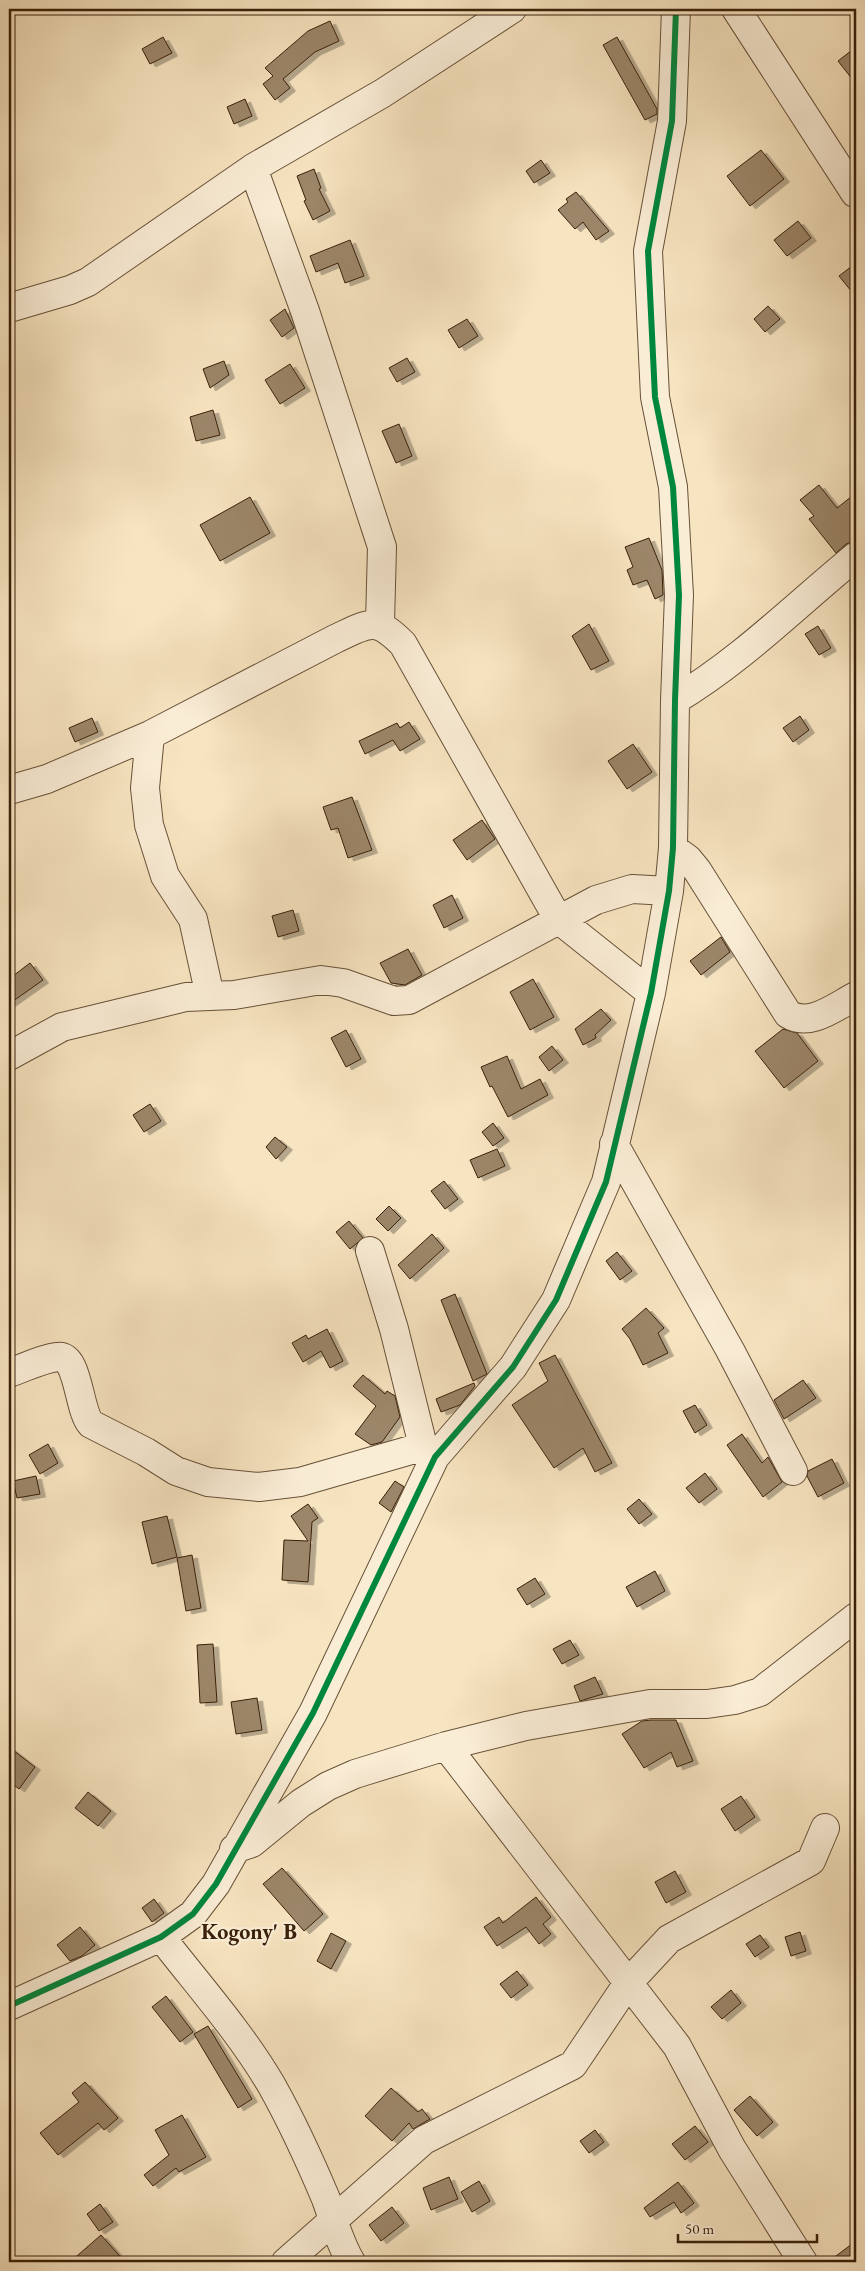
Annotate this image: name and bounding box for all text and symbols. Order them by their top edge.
district label: Kogony' B [201,1917,297,1946]
scale bar [678,2211,816,2243]
text: 50 m [685,2219,714,2238]

